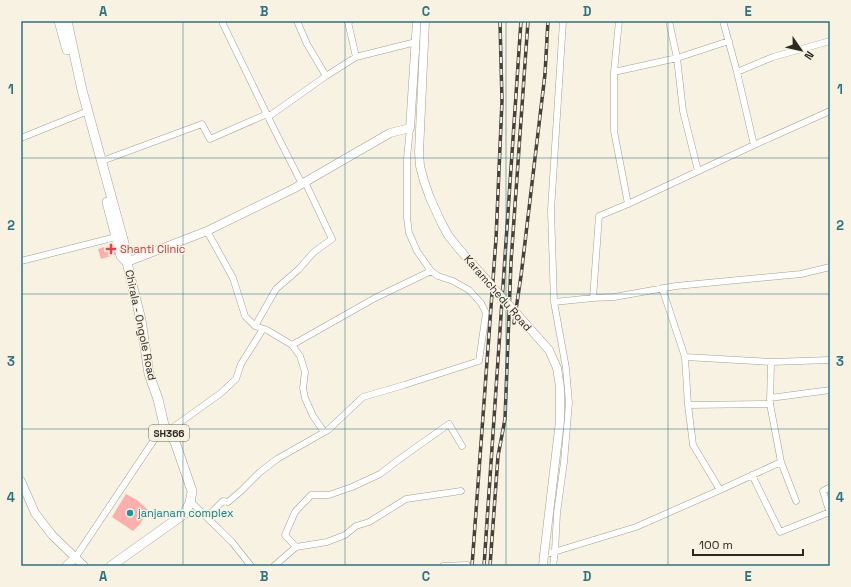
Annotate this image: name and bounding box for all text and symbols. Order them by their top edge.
text: A [99,3,108,20]
text: B [260,3,269,20]
text: C [422,3,430,20]
text: D [583,3,592,20]
text: E [744,3,752,20]
north arrow [781,30,821,70]
text: N [801,49,817,63]
text: 1 [8,81,14,98]
text: 1 [837,81,843,98]
text: 2 [7,217,15,234]
text: 2 [836,217,844,234]
place label: Shanti Clinic [120,242,185,256]
marker: Shanti Clinic [105,243,117,255]
street label: Karamchedu Road [461,252,535,334]
street label: Chirala - Ongole Road [122,268,160,382]
text: 3 [7,353,15,370]
text: 3 [836,353,844,370]
road number: SH366 [149,425,189,441]
text: 4 [7,489,15,506]
text: 4 [836,489,844,506]
place label: janjanam complex [137,506,234,520]
marker: janjanam complex [125,508,135,518]
scale bar [693,531,803,557]
text: 100 m [699,537,733,553]
text: A [99,568,108,585]
text: B [260,568,269,585]
text: C [422,568,430,585]
text: D [583,568,592,585]
text: E [744,568,752,585]

